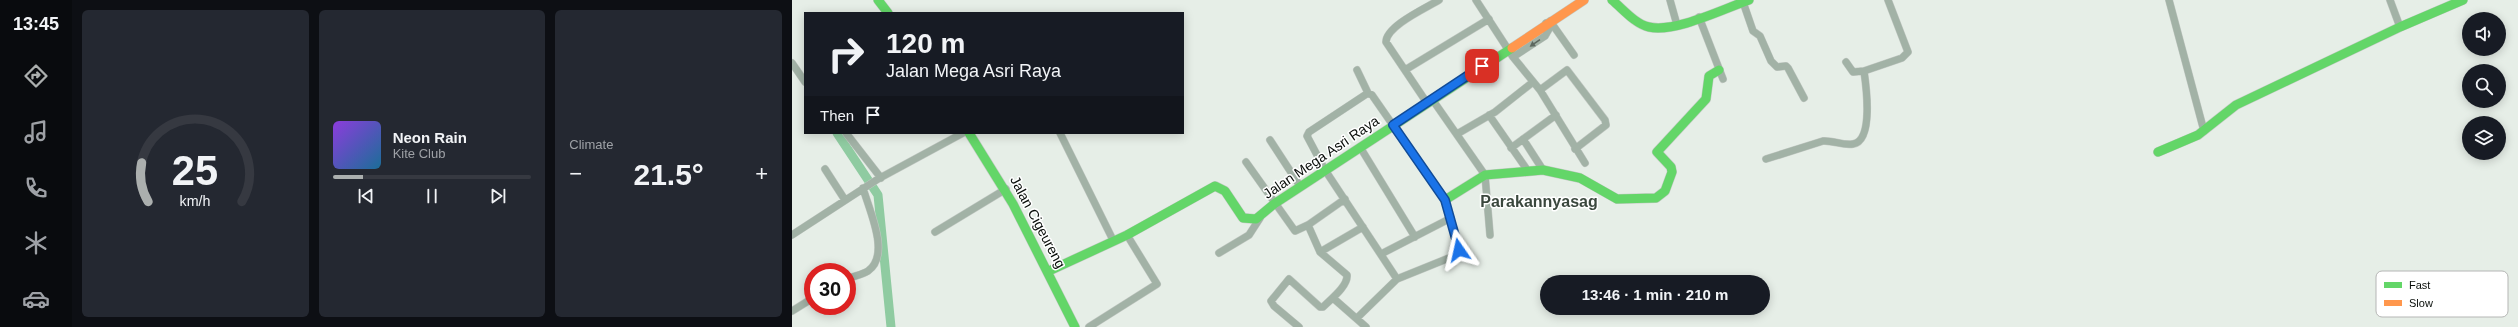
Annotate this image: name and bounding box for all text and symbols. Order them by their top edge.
map controls [2462,12,2506,160]
button: sound [2462,12,2506,56]
text: 13:45 [13,14,59,34]
icon: right [820,28,872,80]
text: 120 m [886,28,965,59]
one-way arrow [1530,39,1540,47]
pin [1465,49,1499,83]
icon: arrive [1471,55,1493,77]
text: Jalan Mega Asri Raya [886,61,1061,81]
icon: directions [22,62,50,90]
button: search [2462,64,2506,108]
icon: arrive [862,104,884,126]
text: Then [820,107,854,124]
street label: Jalan Mega Asri Raya [1260,112,1382,202]
button: layers [2462,116,2506,160]
icon: music [22,118,50,146]
text: Neon Rain [393,129,467,146]
text: Climate [569,137,613,152]
text: 25 [172,146,218,193]
text: Kite Club [393,146,445,161]
text: 21.5° [633,158,704,191]
text: − [569,161,582,186]
text: + [755,161,768,186]
street label: Jalan Cigeureng [1007,173,1069,271]
icon: phone [22,174,50,202]
icon: previous [355,185,377,207]
icon: pause [421,185,443,207]
icon: next [487,185,509,207]
text: km/h [180,192,211,208]
district label: Parakannyasag [1480,193,1598,210]
icon: climate [22,229,50,257]
position arrow [1438,229,1480,271]
speed limit sign: 30 [804,263,856,315]
legend [2376,271,2508,317]
text: Fast [2409,279,2430,291]
icon: car [22,285,50,313]
text: 13:46 · 1 min · 210 m [1582,286,1728,303]
text: Slow [2409,297,2433,309]

